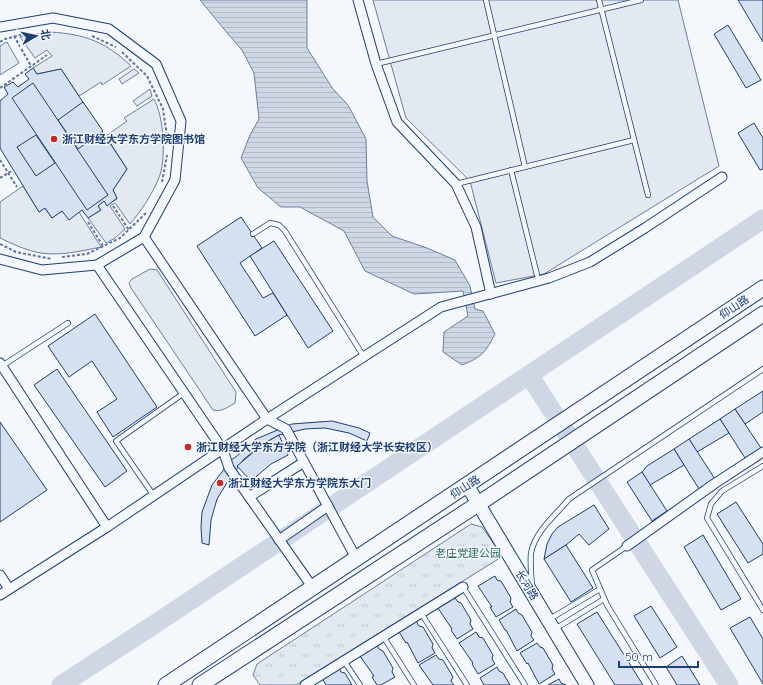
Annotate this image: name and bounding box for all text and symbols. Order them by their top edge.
north arrow [16,16,56,56]
text: 北 [38,28,54,41]
place label: 浙江财经大学东方学院图书馆 [62,132,205,146]
marker: 浙江财经大学东方学院图书馆 [49,134,59,144]
street label: 仰山路 [716,292,752,322]
place label: 浙江财经大学东方学院（浙江财经大学长安校区） [196,440,438,454]
marker: 浙江财经大学东方学院（浙江财经大学长安校区） [183,442,193,452]
street label: 仰山路 [447,472,483,502]
place label: 浙江财经大学东方学院东大门 [228,476,371,490]
marker: 浙江财经大学东方学院东大门 [215,478,225,488]
park label: 老庄党建公园 [435,546,501,560]
street label: 长河路 [513,567,541,603]
scale bar [619,643,698,669]
text: 50 m [625,649,653,664]

